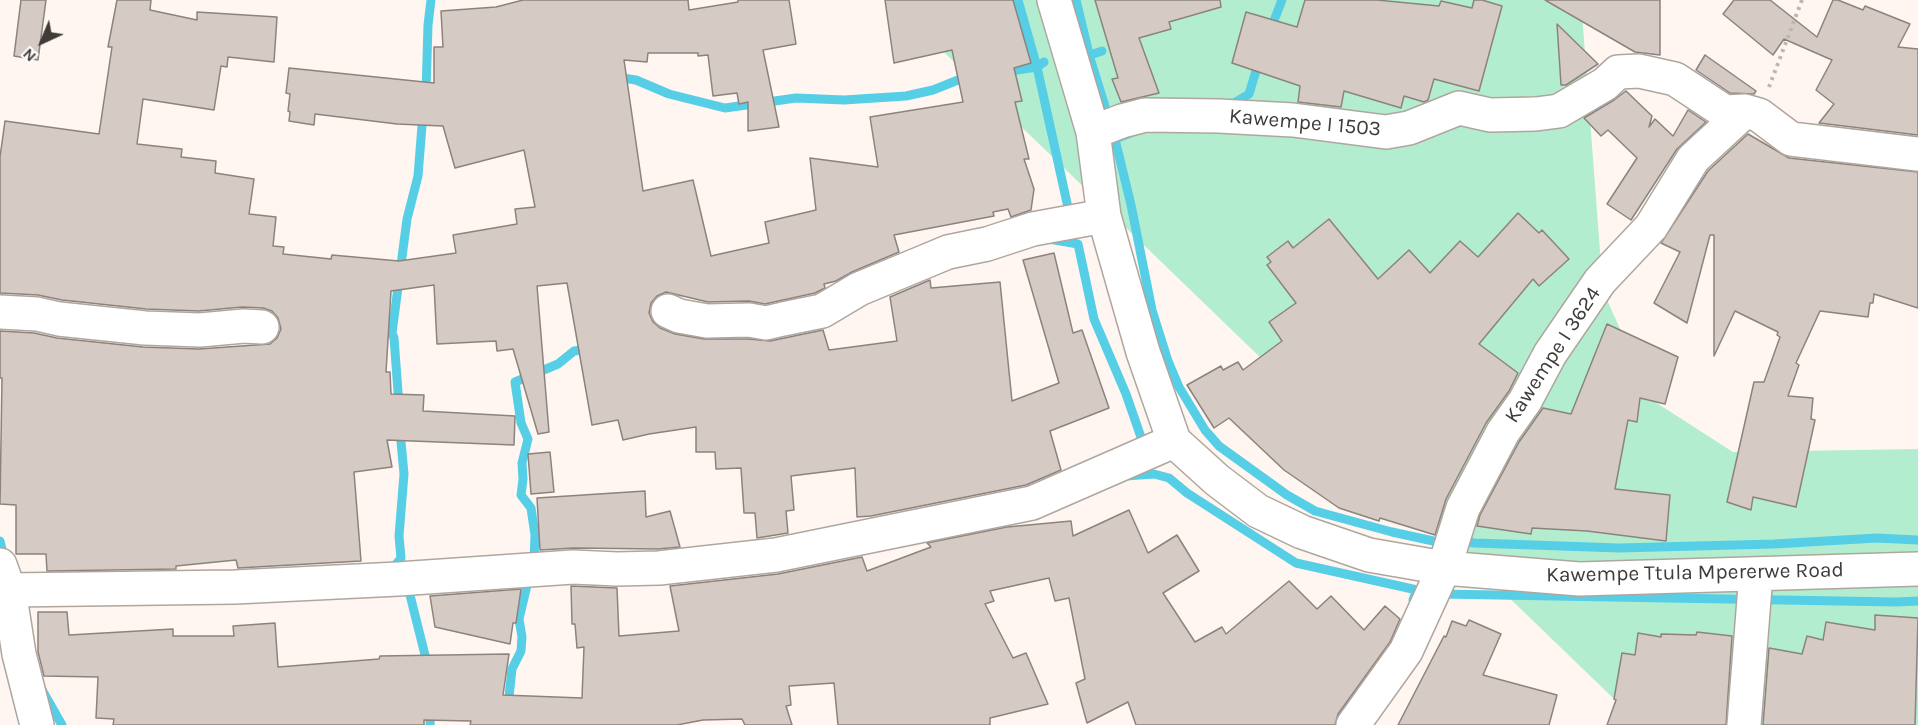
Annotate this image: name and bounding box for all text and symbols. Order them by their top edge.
north arrow [12,12,72,72]
text: N [18,44,40,66]
street label: Kawempe I 1503 [1228,104,1382,142]
street label: Kawempe I 3624 [1500,282,1606,428]
street label: Kawempe Ttula Mpererwe Road [1546,558,1844,588]

